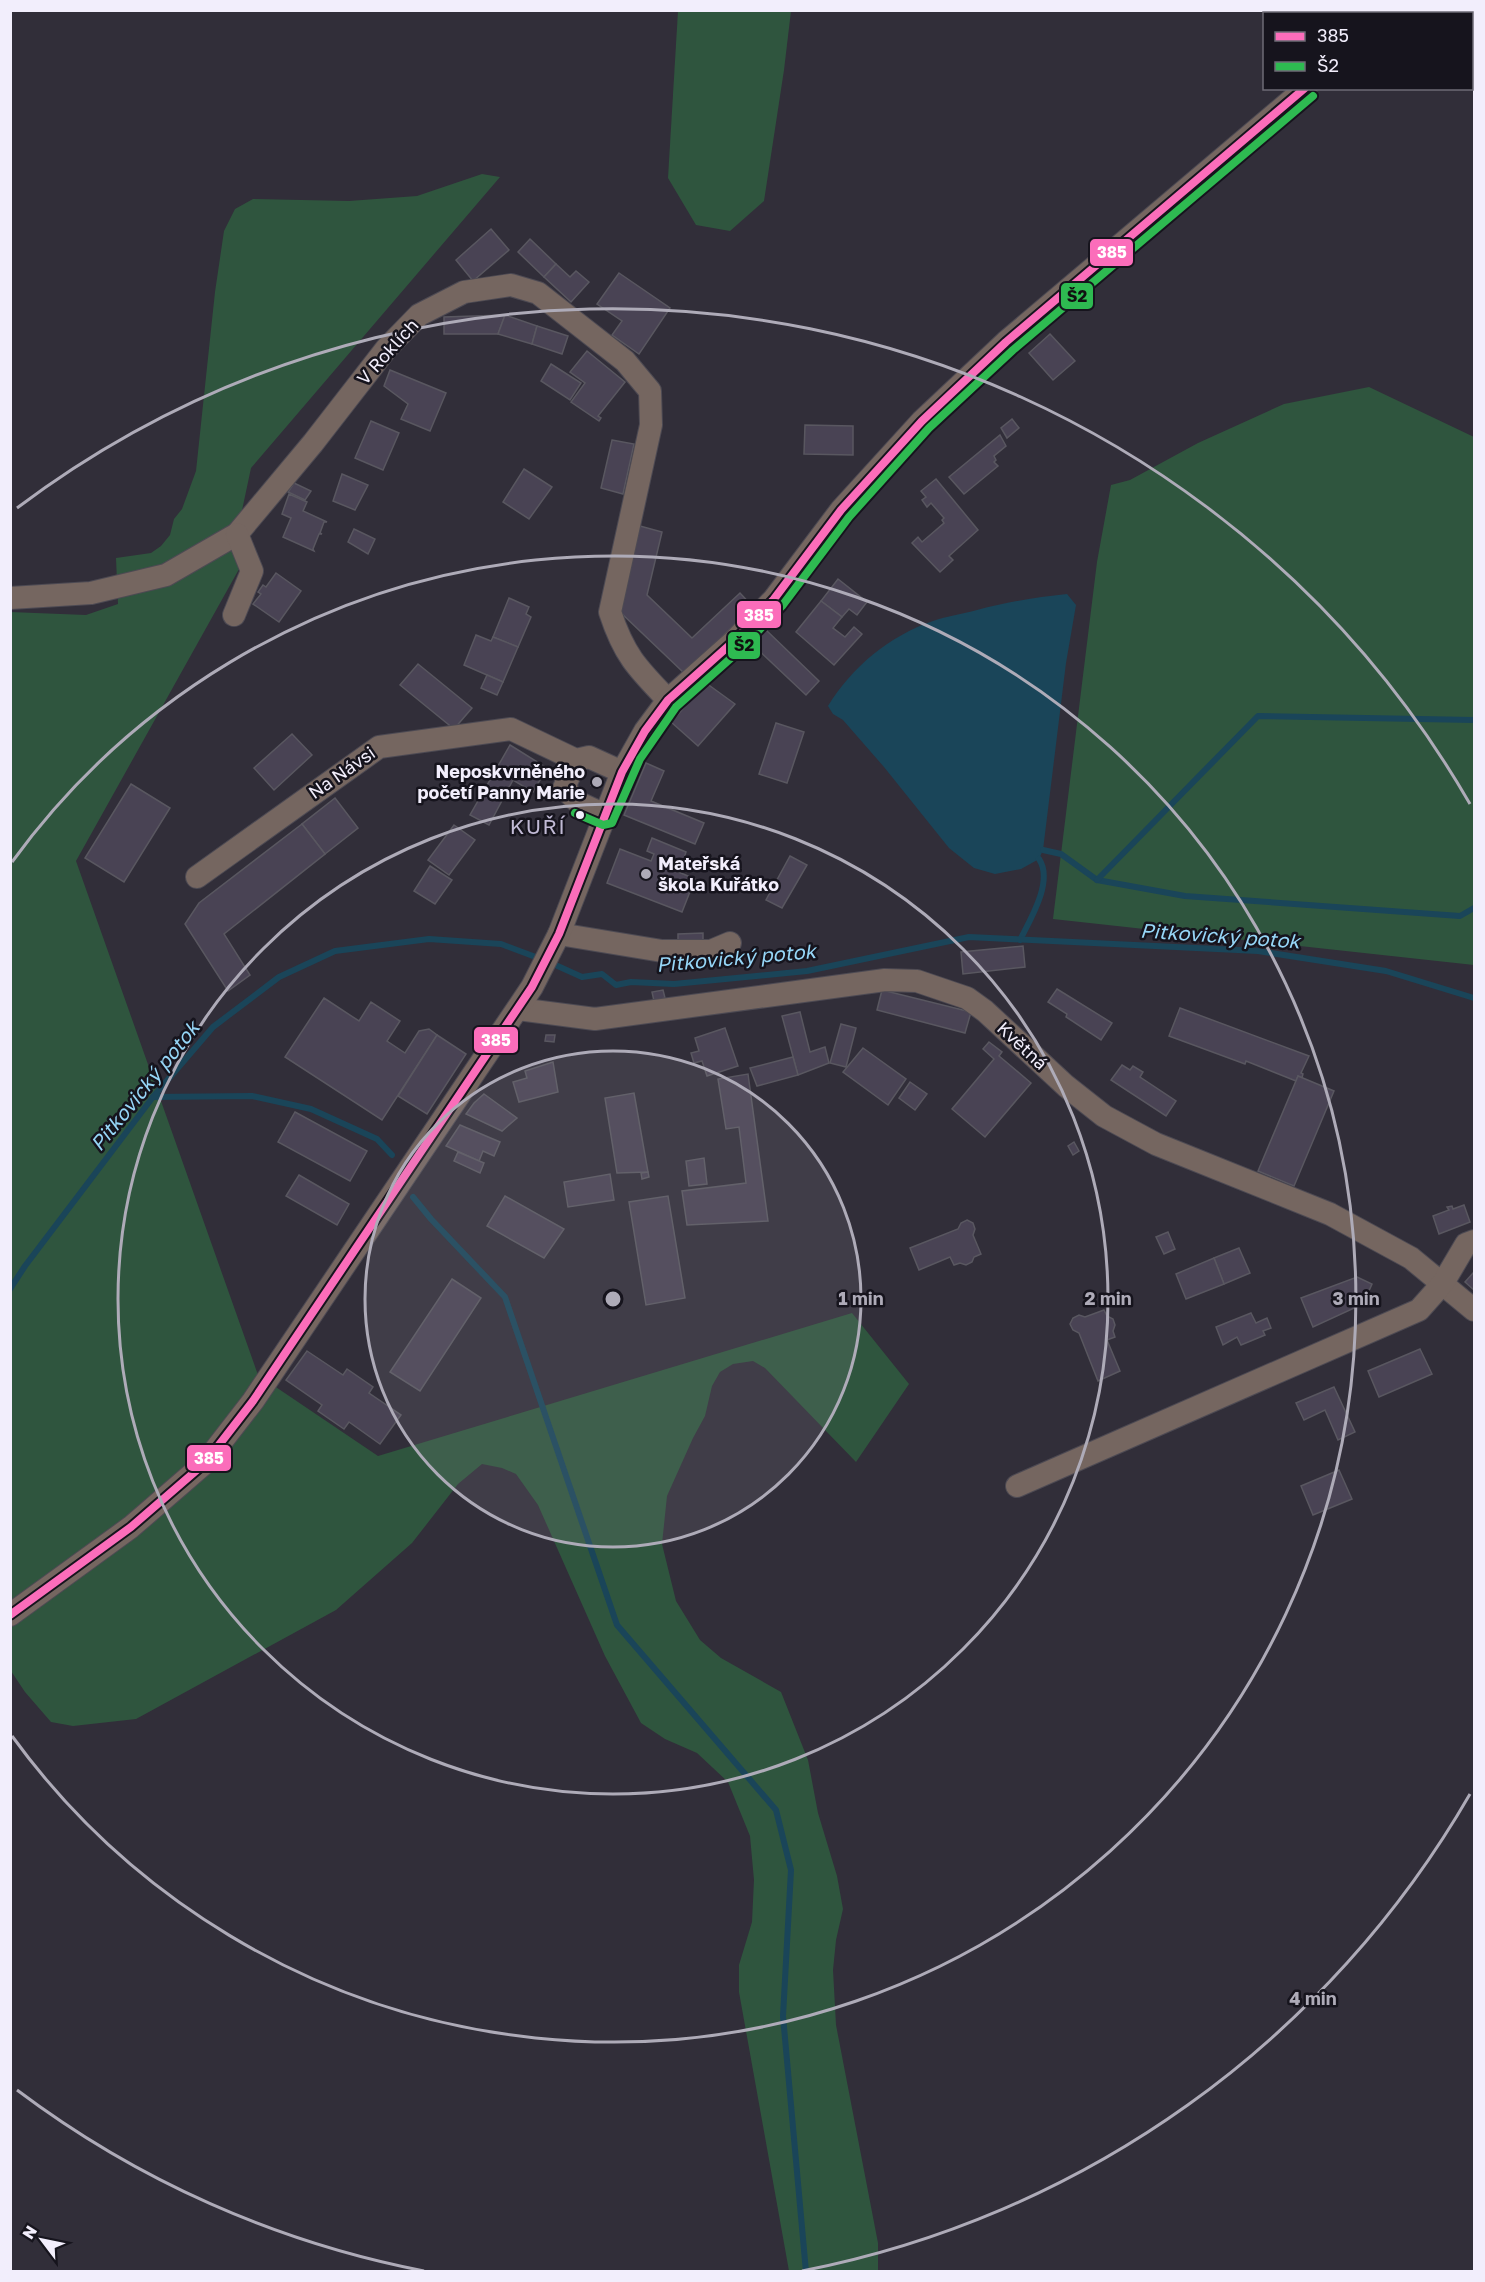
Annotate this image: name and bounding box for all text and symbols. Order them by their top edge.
legend [1263,12,1473,90]
text: 385 [1317,24,1349,46]
text: Š2 [1317,54,1339,76]
line badge: 385 [1089,238,1134,267]
text: 385 [1097,242,1127,262]
line badge: Š2 [1060,282,1094,310]
text: Š2 [1067,286,1087,306]
street label: V Roklích [352,314,423,389]
line badge: 385 [736,600,782,629]
text: 385 [744,605,774,625]
line badge: Š2 [727,631,761,660]
text: Š2 [734,635,754,655]
street label: Na Návsi [304,741,379,803]
place label: Neposkvrněného početí Panny Marie [418,760,585,803]
marker: Neposkvrněného početí Panny Marie [590,775,604,789]
unlabelled marker [574,809,586,821]
district label: KUŘÍ [510,813,566,839]
place label: Mateřská škola Kuřátko [658,852,779,895]
marker: Mateřská škola Kuřátko [639,867,653,881]
water label: Pitkovický potok [1139,917,1303,954]
water label: Pitkovický potok [655,938,819,977]
water label: Pitkovický potok [85,1014,206,1156]
street label: Květná [993,1017,1052,1074]
line badge: 385 [473,1026,519,1054]
text: 385 [481,1030,511,1050]
text: 1 min [838,1287,884,1309]
text: 2 min [1084,1287,1132,1309]
text: 3 min [1332,1287,1380,1309]
centre of rings [603,1289,623,1309]
line badge: 385 [186,1444,232,1472]
text: 385 [194,1448,224,1468]
text: 4 min [1289,1987,1337,2009]
north arrow [12,2210,72,2270]
text: N [18,2222,41,2243]

